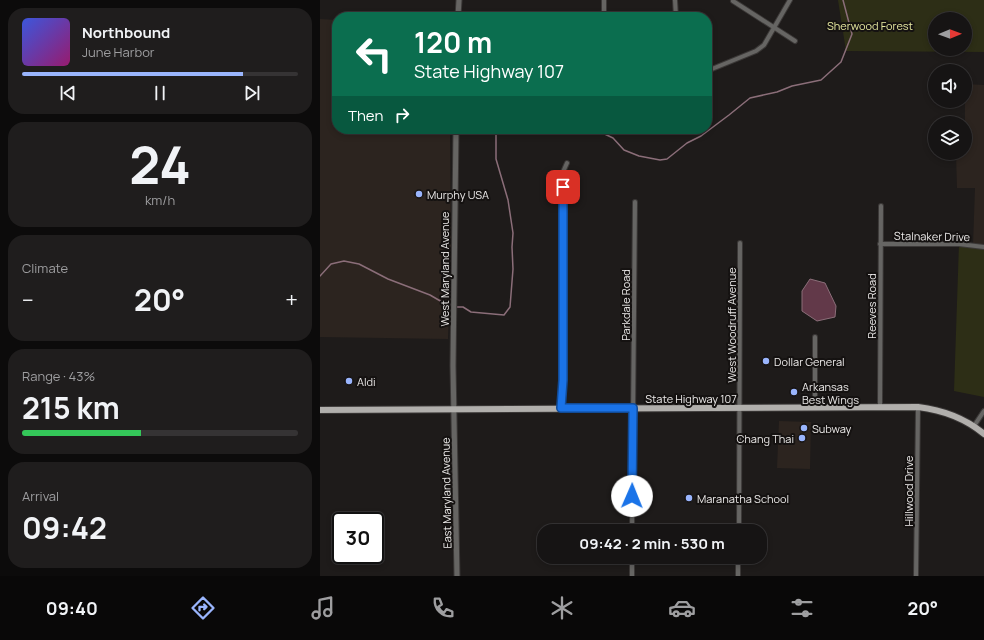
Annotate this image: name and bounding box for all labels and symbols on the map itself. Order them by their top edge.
north arrow [928,12,972,56]
park label: Sherwood Forest [827,18,913,33]
pin [546,170,580,204]
place label: Murphy USA [427,187,489,202]
marker: Murphy USA [414,189,424,199]
street label: West Maryland Avenue [437,211,452,327]
street label: Stalnaker Drive [894,228,971,244]
street label: West Woodruff Avenue [724,267,739,383]
street label: Parkdale Road [618,269,633,341]
street label: Reeves Road [864,273,879,339]
place label: Dollar General [774,354,845,369]
marker: Dollar General [761,356,771,366]
place label: Aldi [357,374,376,389]
marker: Aldi [344,376,354,386]
place label: Arkansas Best Wings [802,379,859,407]
marker: Arkansas Best Wings [789,387,799,397]
street label: State Highway 107 [645,391,737,406]
place label: Subway [812,421,852,436]
marker: Subway [799,423,809,433]
place label: Chang Thai [736,431,794,446]
marker: Chang Thai [797,433,807,443]
street label: East Maryland Avenue [438,437,454,549]
street label: Hillwood Drive [901,455,916,526]
position arrow [611,475,653,517]
place label: Maranatha School [697,491,789,506]
marker: Maranatha School [684,493,694,503]
speed limit sign: 30 [332,512,384,564]

